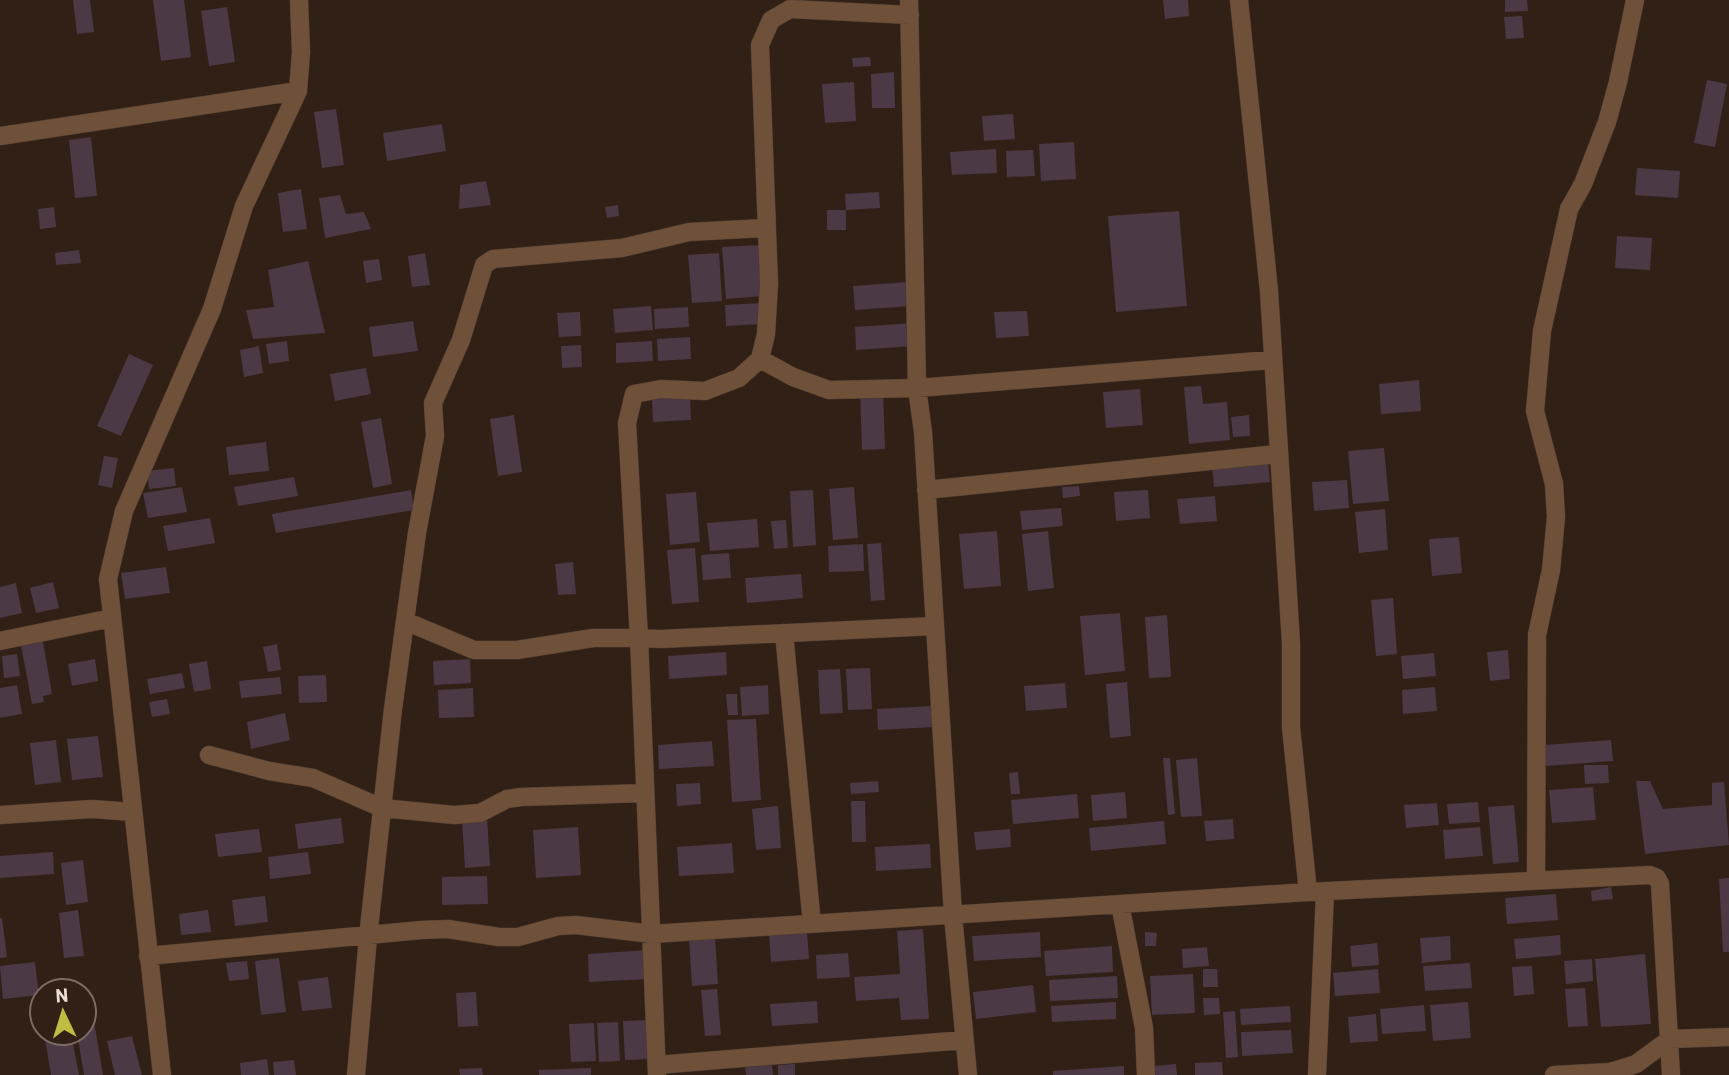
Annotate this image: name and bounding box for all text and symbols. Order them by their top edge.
north arrow [28,977,98,1047]
text: N [55,983,69,1006]

